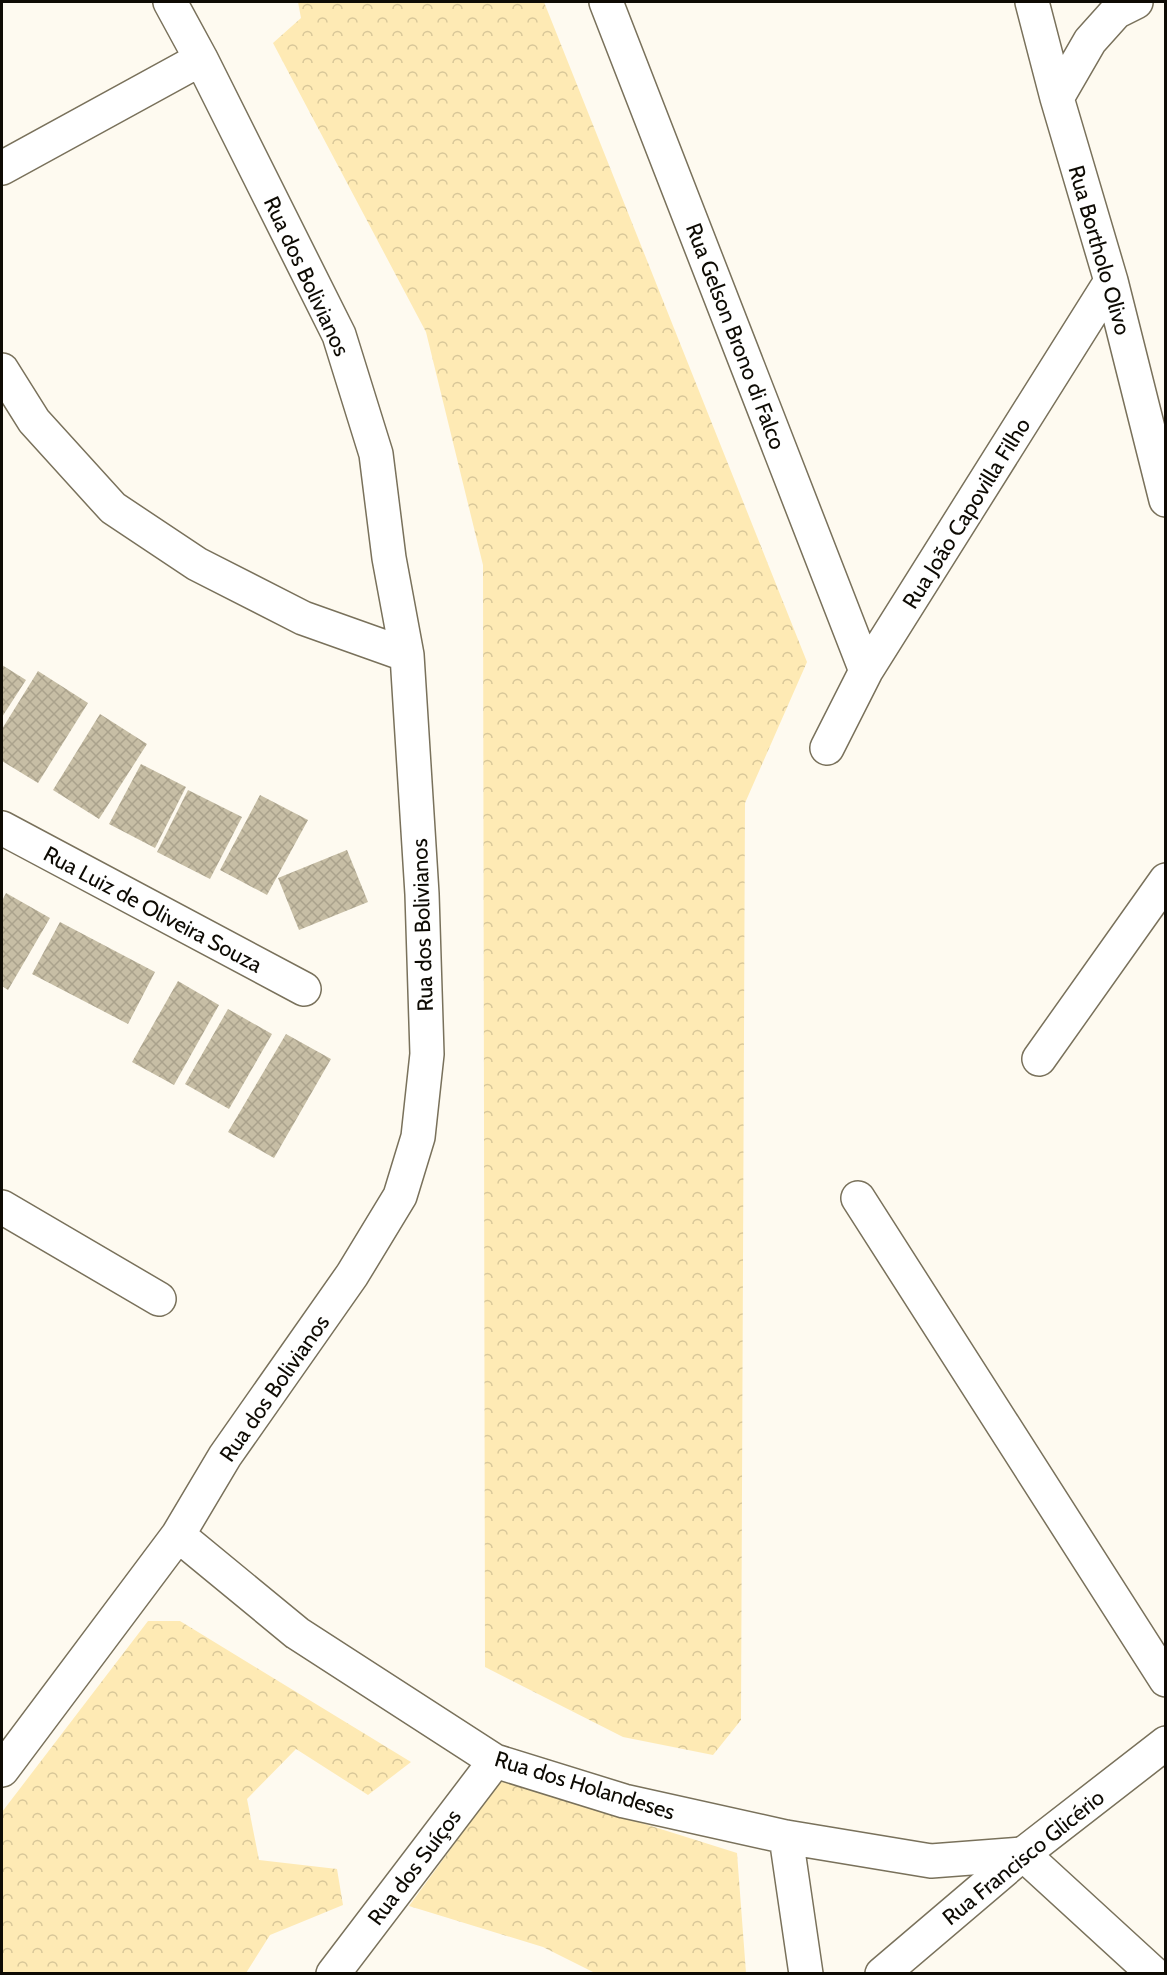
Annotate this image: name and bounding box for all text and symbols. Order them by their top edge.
street label: Rua Bortholo Olivo [1062,162,1137,338]
street label: Rua dos Bolivianos [258,192,355,360]
street label: Rua Gelson Brono di Falco [680,219,791,453]
street label: Rua João Capovilla Filho [897,413,1036,614]
street label: Rua dos Bolivianos [406,838,439,1012]
street label: Rua Luiz de Oliveira Souza [39,840,267,979]
street label: Rua dos Bolivianos [214,1310,335,1467]
street label: Rua dos Holandeses [492,1745,678,1826]
street label: Rua Francisco Glicério [937,1784,1110,1931]
street label: Rua dos Suíços [362,1804,467,1931]

